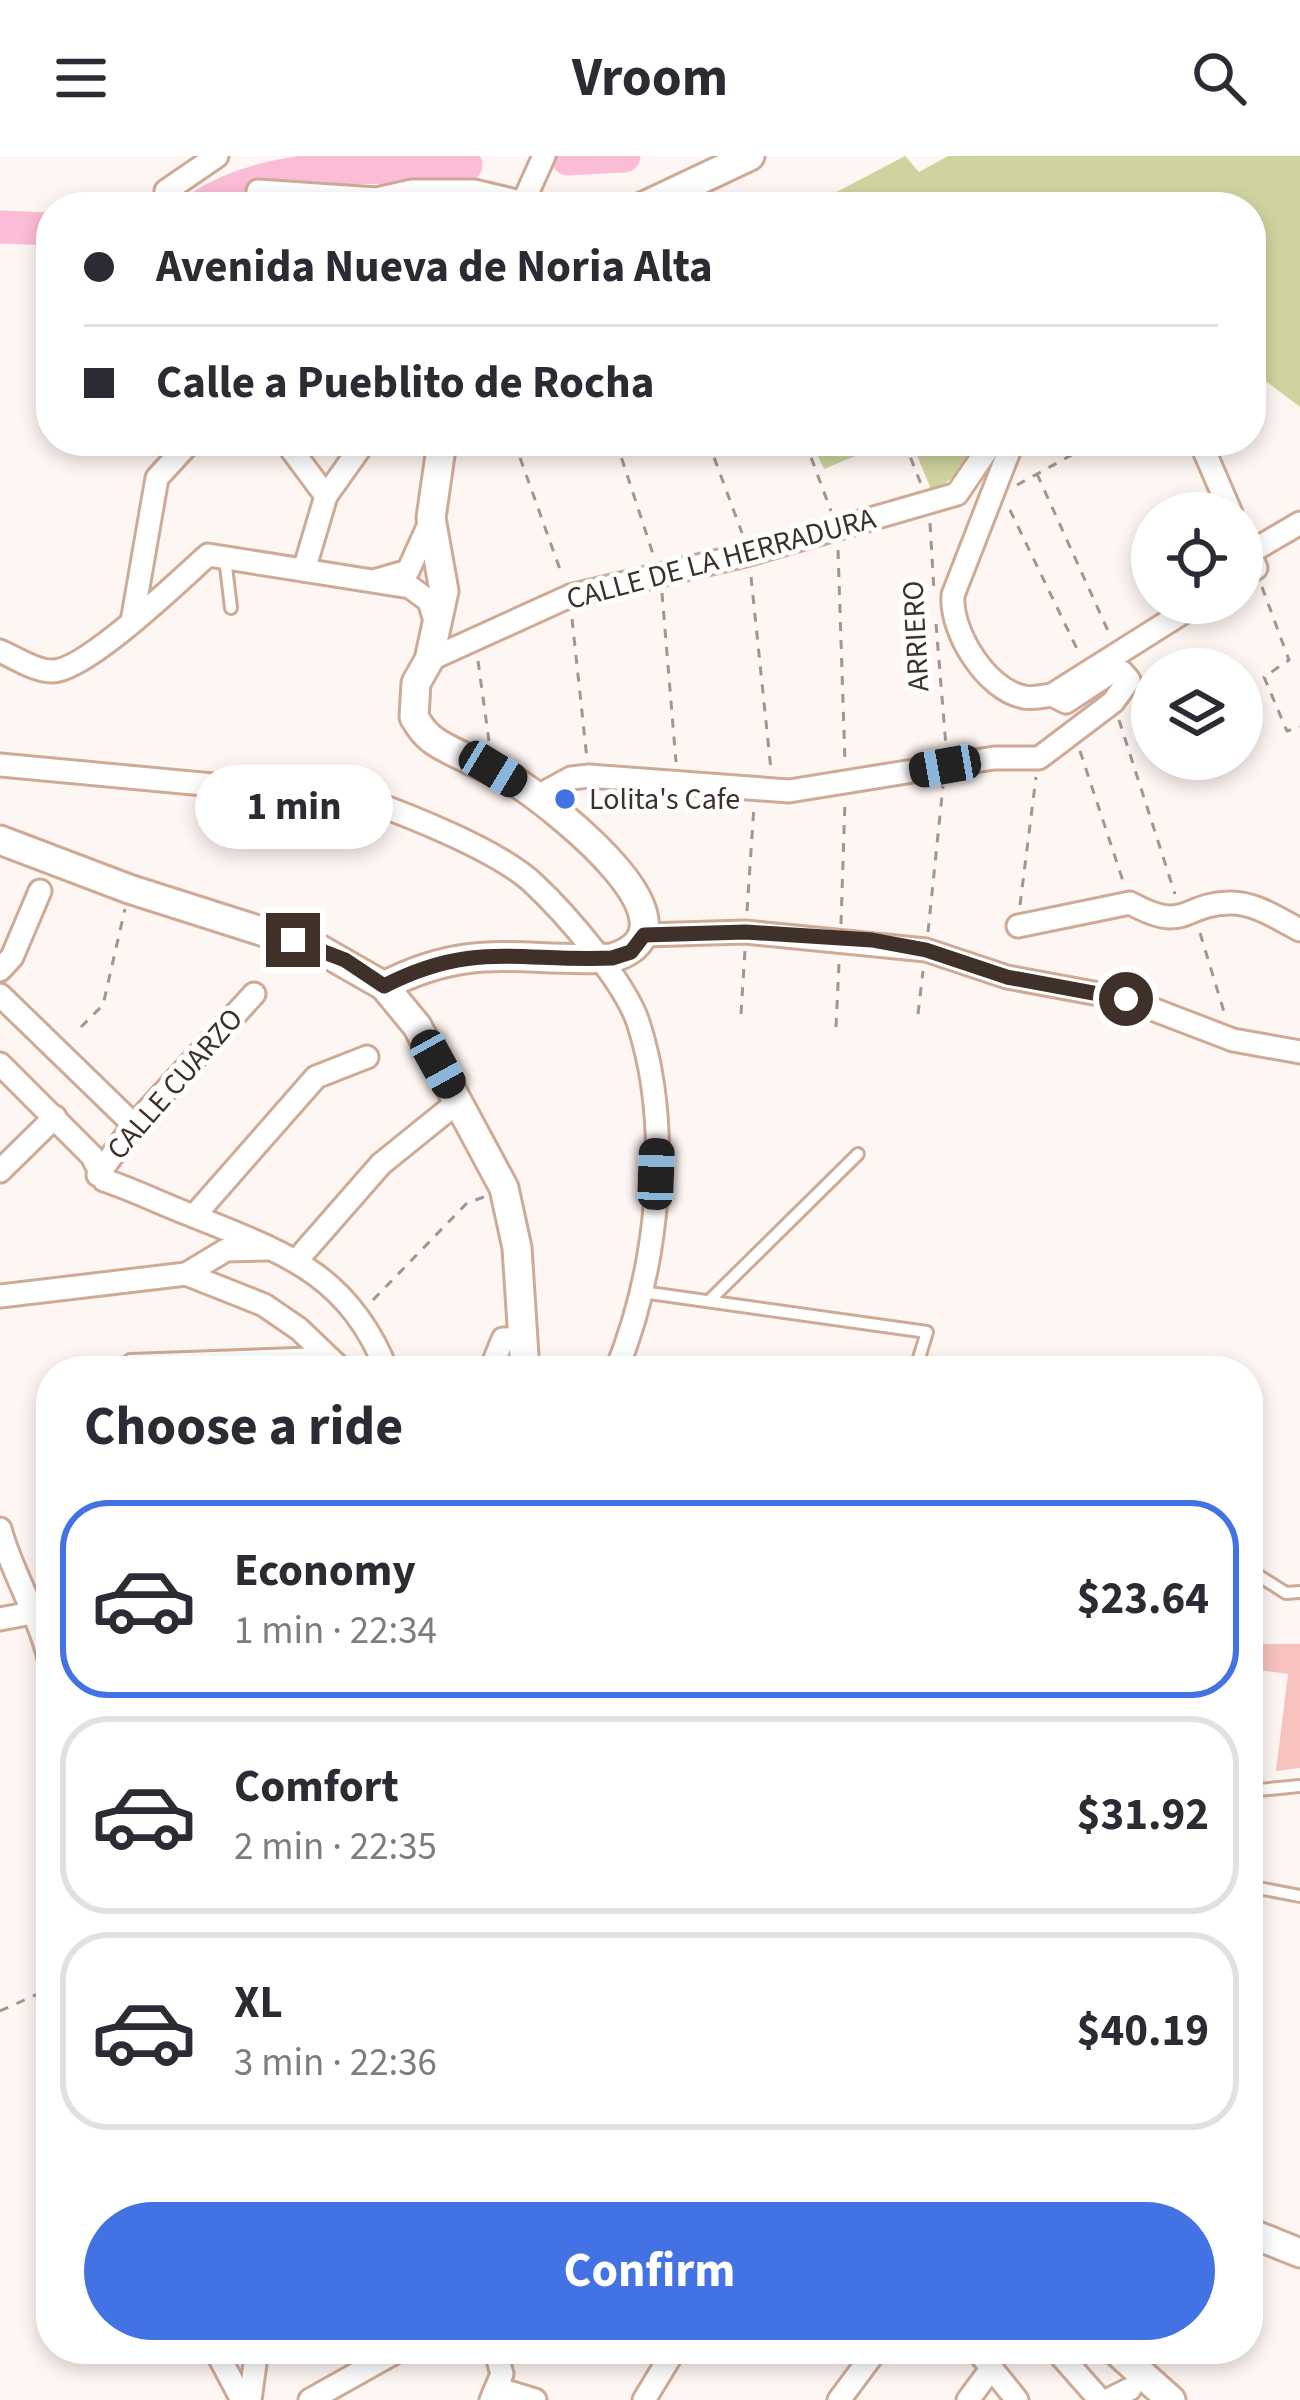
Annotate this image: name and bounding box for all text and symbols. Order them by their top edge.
text: Vroom [572,40,728,117]
icon: menu [48,45,114,111]
icon: search [1186,45,1252,111]
text: Avenida Nueva de Noria Alta [156,235,713,299]
text: Calle a Pueblito de Rocha [156,351,655,415]
map controls [1131,492,1263,780]
button: locate [1131,492,1263,624]
street label: CALLE DE LA HERRADURA [562,497,881,621]
street label: ARRIERO [892,579,940,693]
button: layers [1131,648,1263,780]
car [453,735,533,803]
car [906,742,984,790]
callout: 1 min [194,766,392,850]
place label: Lolita's Cafe [589,778,740,821]
text: 1 min [247,779,341,835]
marker: Lolita's Cafe [552,786,578,812]
route end [266,913,320,967]
route start [1099,972,1153,1026]
street label: CALLE CUARZO [97,999,253,1169]
car [405,1024,471,1104]
car [637,1137,675,1211]
text: Choose a ride [84,1389,403,1466]
text: Economy [234,1539,416,1603]
icon: car [90,1545,198,1653]
text: $23.64 [1077,1567,1209,1631]
text: 1 min · 22:34 [234,1603,437,1659]
text: Comfort [234,1755,399,1819]
icon: car [90,1761,198,1869]
text: $31.92 [1077,1783,1209,1847]
text: 2 min · 22:35 [234,1819,437,1875]
text: XL [234,1971,283,2035]
icon: car [90,1977,198,2085]
text: $40.19 [1077,1999,1209,2063]
text: 3 min · 22:36 [234,2035,437,2091]
button: Confirm [84,2202,1215,2340]

